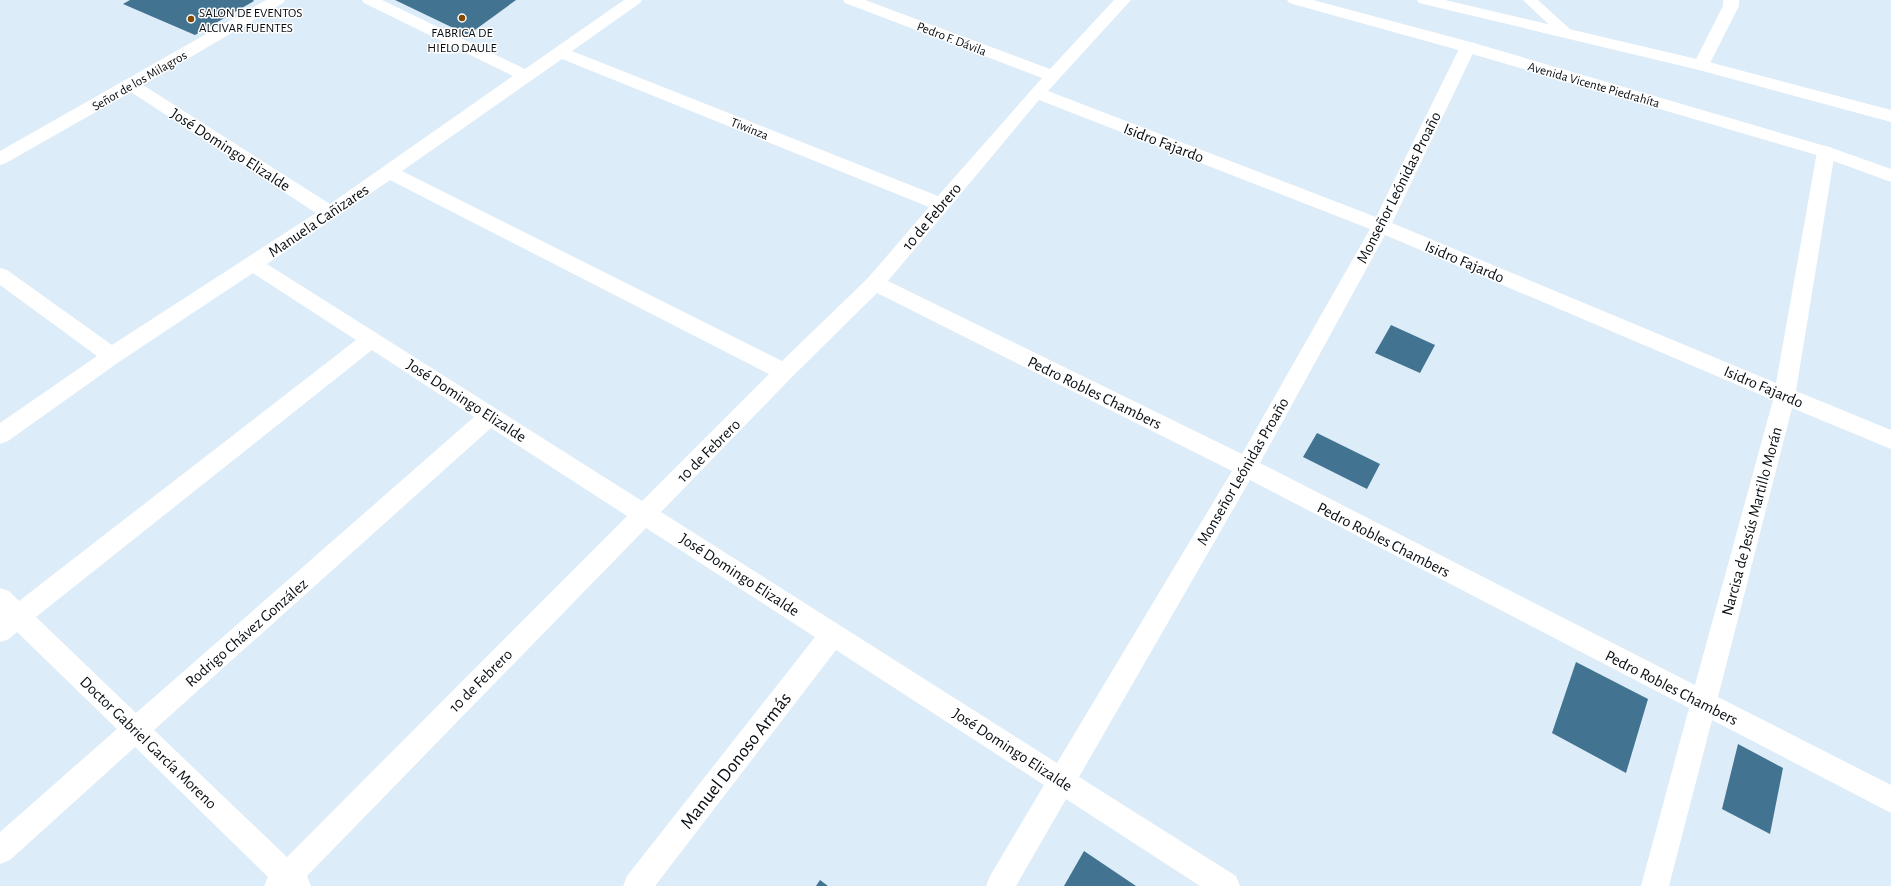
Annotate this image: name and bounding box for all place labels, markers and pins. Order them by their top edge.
place label: SALON DE EVENTOS ALCIVAR FUENTES [199,7,303,35]
marker: FABRICA DE HIELO DAULE [457,13,467,23]
marker: SALON DE EVENTOS ALCIVAR FUENTES [186,14,196,24]
place label: FABRICA DE HIELO DAULE [427,27,497,55]

